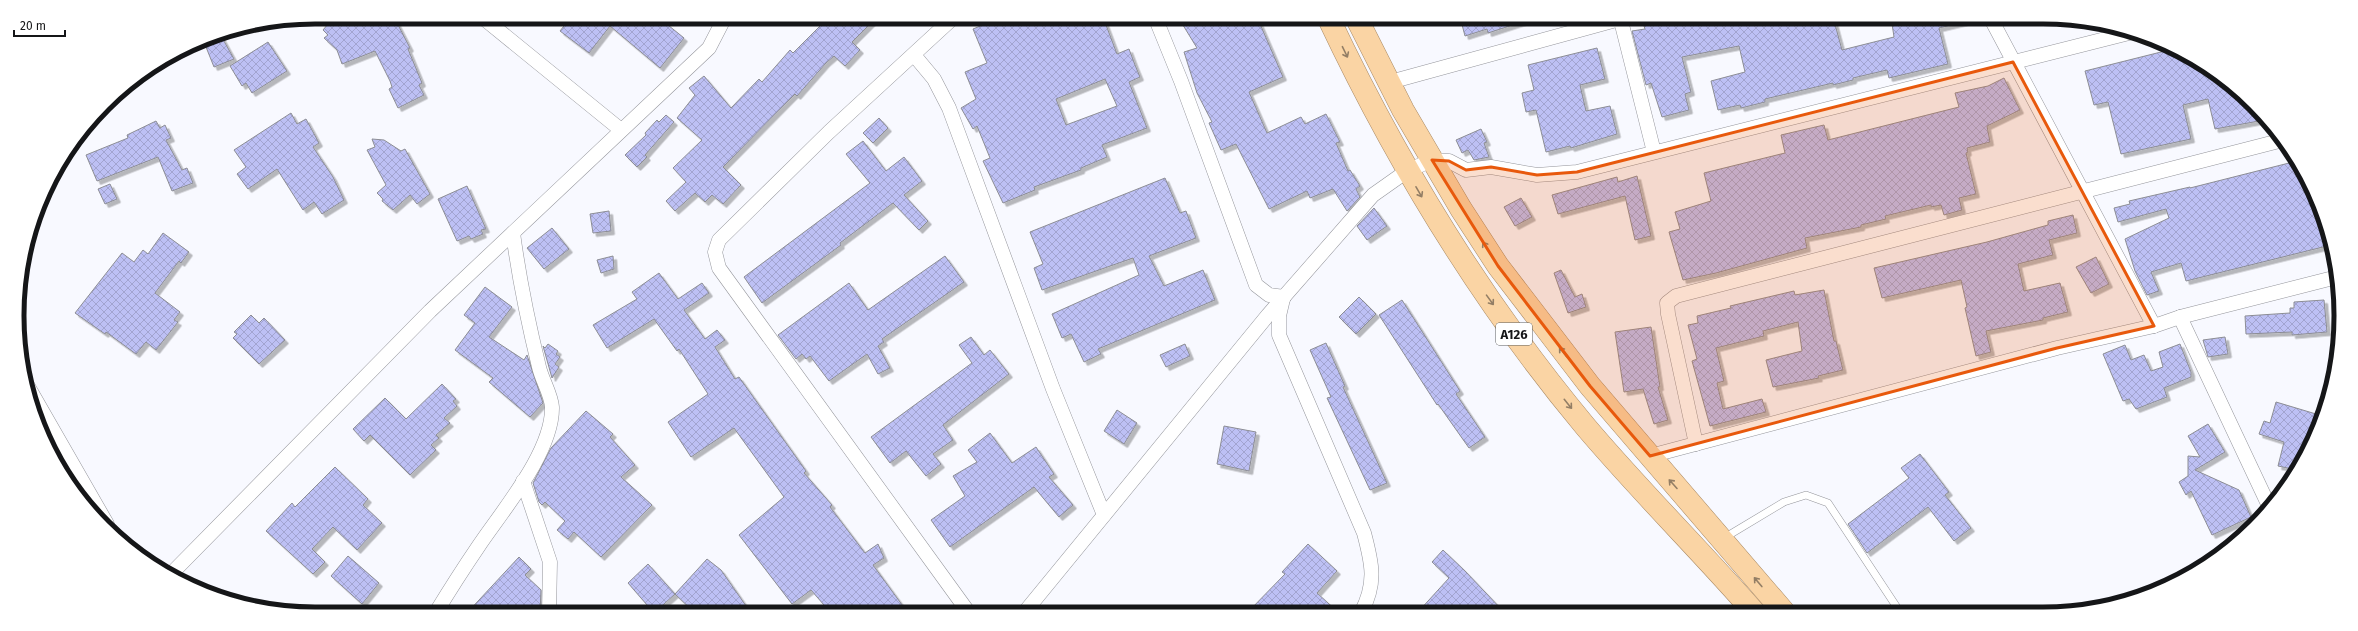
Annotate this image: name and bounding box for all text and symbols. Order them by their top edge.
scale bar [14,12,65,38]
text: 20 m [20,19,46,33]
one-way arrow [1342,46,1349,58]
one-way arrow [1416,186,1424,198]
one-way arrow [1482,242,1490,253]
one-way arrow [1486,295,1494,306]
road number: A126 [1496,323,1532,345]
one-way arrow [1559,346,1568,357]
one-way arrow [1564,399,1572,410]
one-way arrow [1669,479,1678,489]
one-way arrow [1754,577,1763,587]

